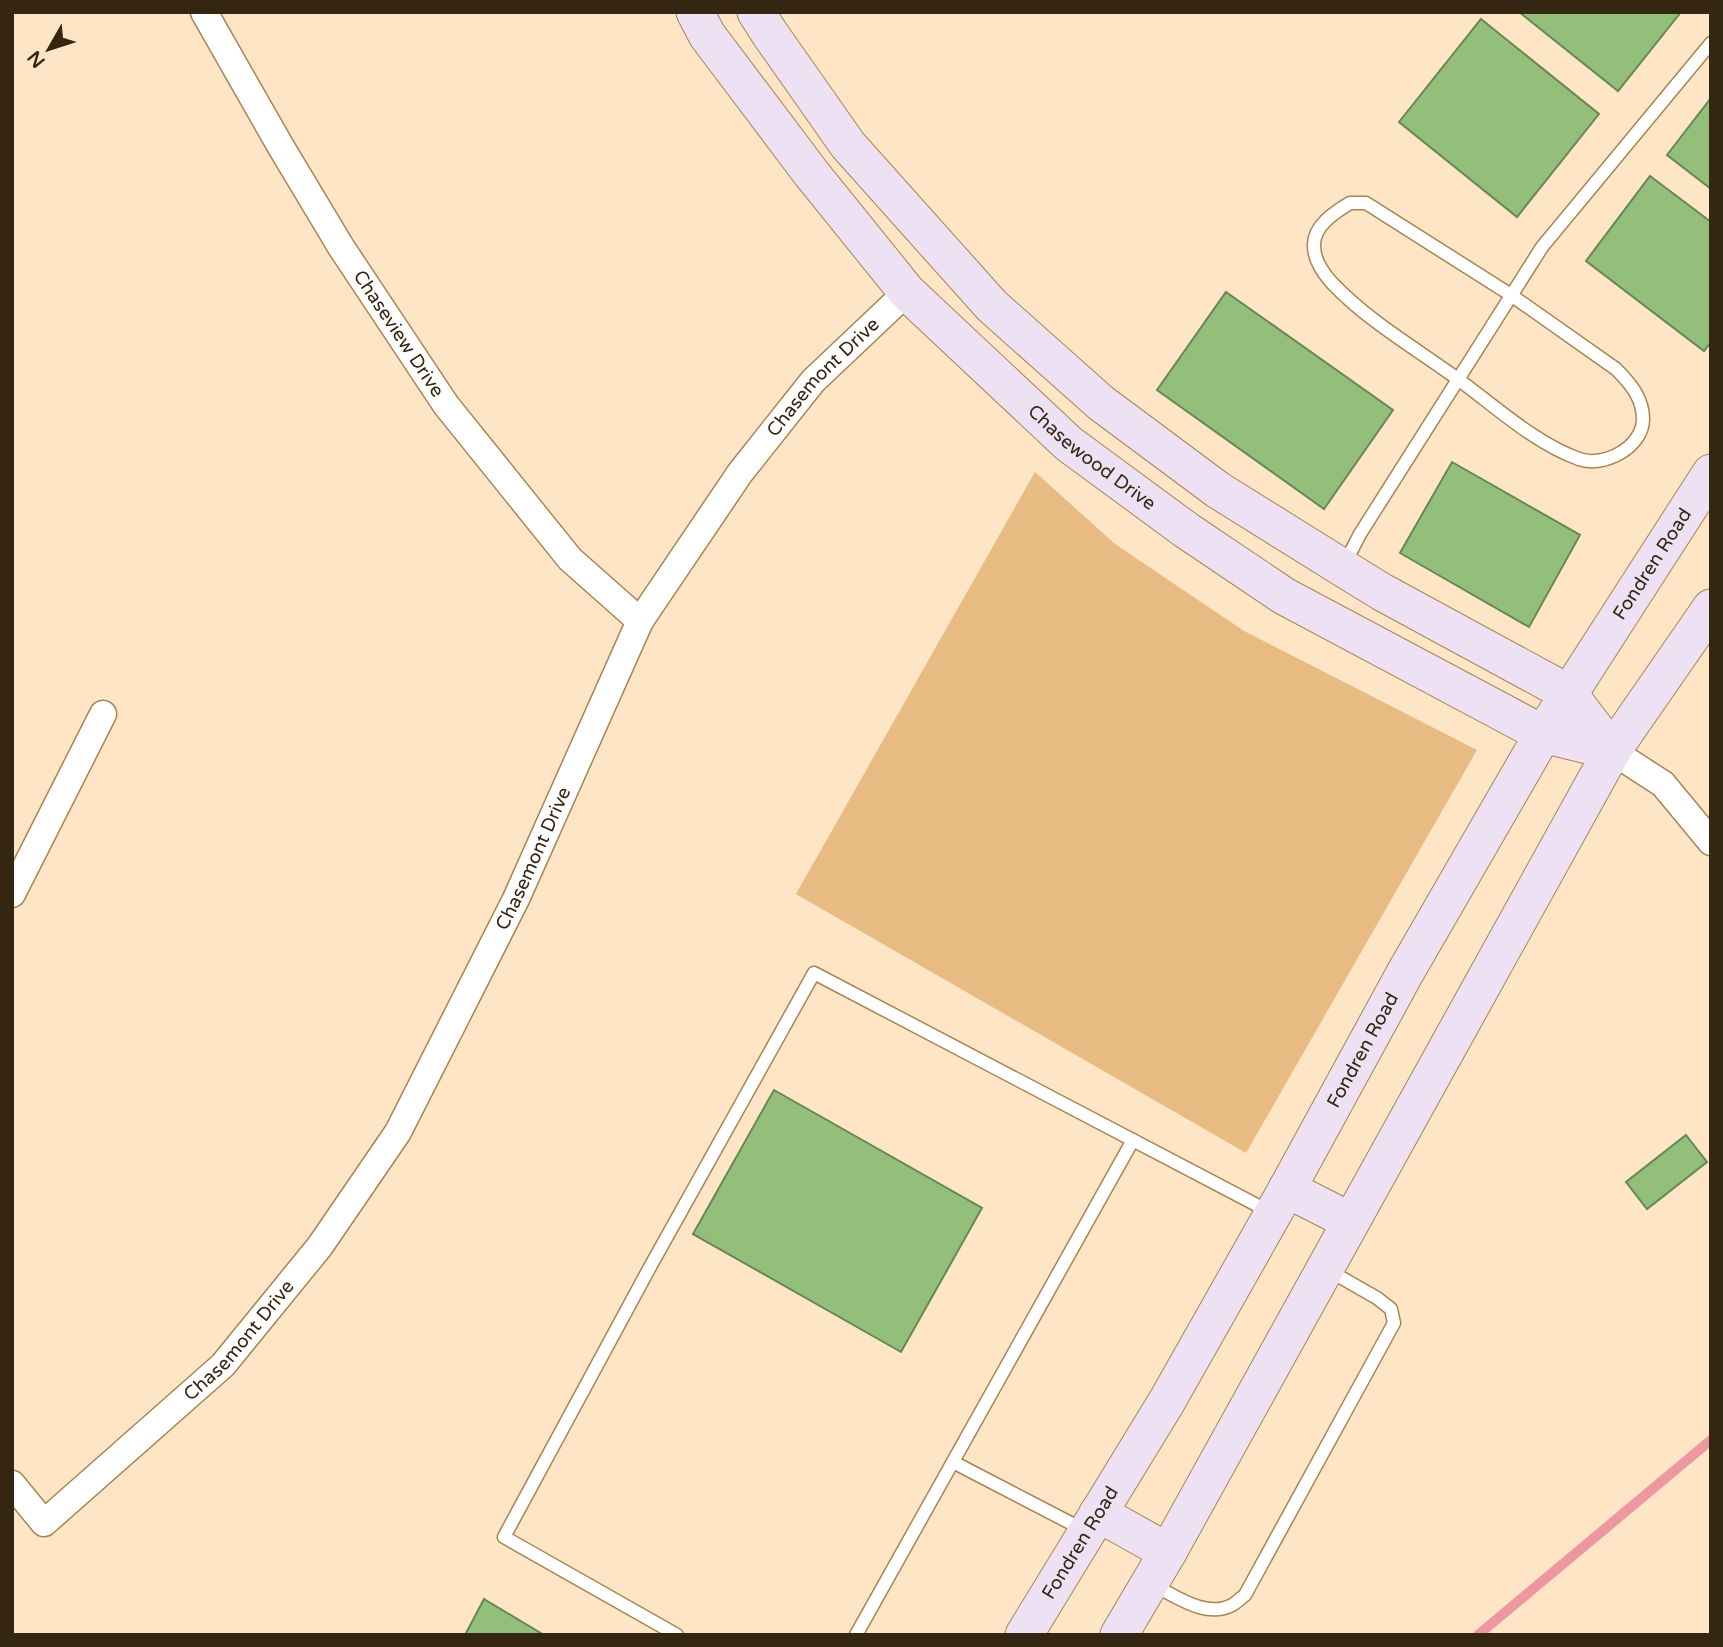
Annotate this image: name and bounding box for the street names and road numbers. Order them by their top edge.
street label: Chaseview Drive [349,266,449,401]
street label: Chasemont Drive [762,313,884,441]
street label: Chasewood Drive [1023,400,1160,515]
street label: Fondren Road [1608,504,1696,624]
street label: Chasemont Drive [491,784,575,934]
street label: Fondren Road [1322,989,1403,1112]
street label: Chasemont Drive [179,1276,299,1405]
street label: Fondren Road [1038,1482,1123,1603]

